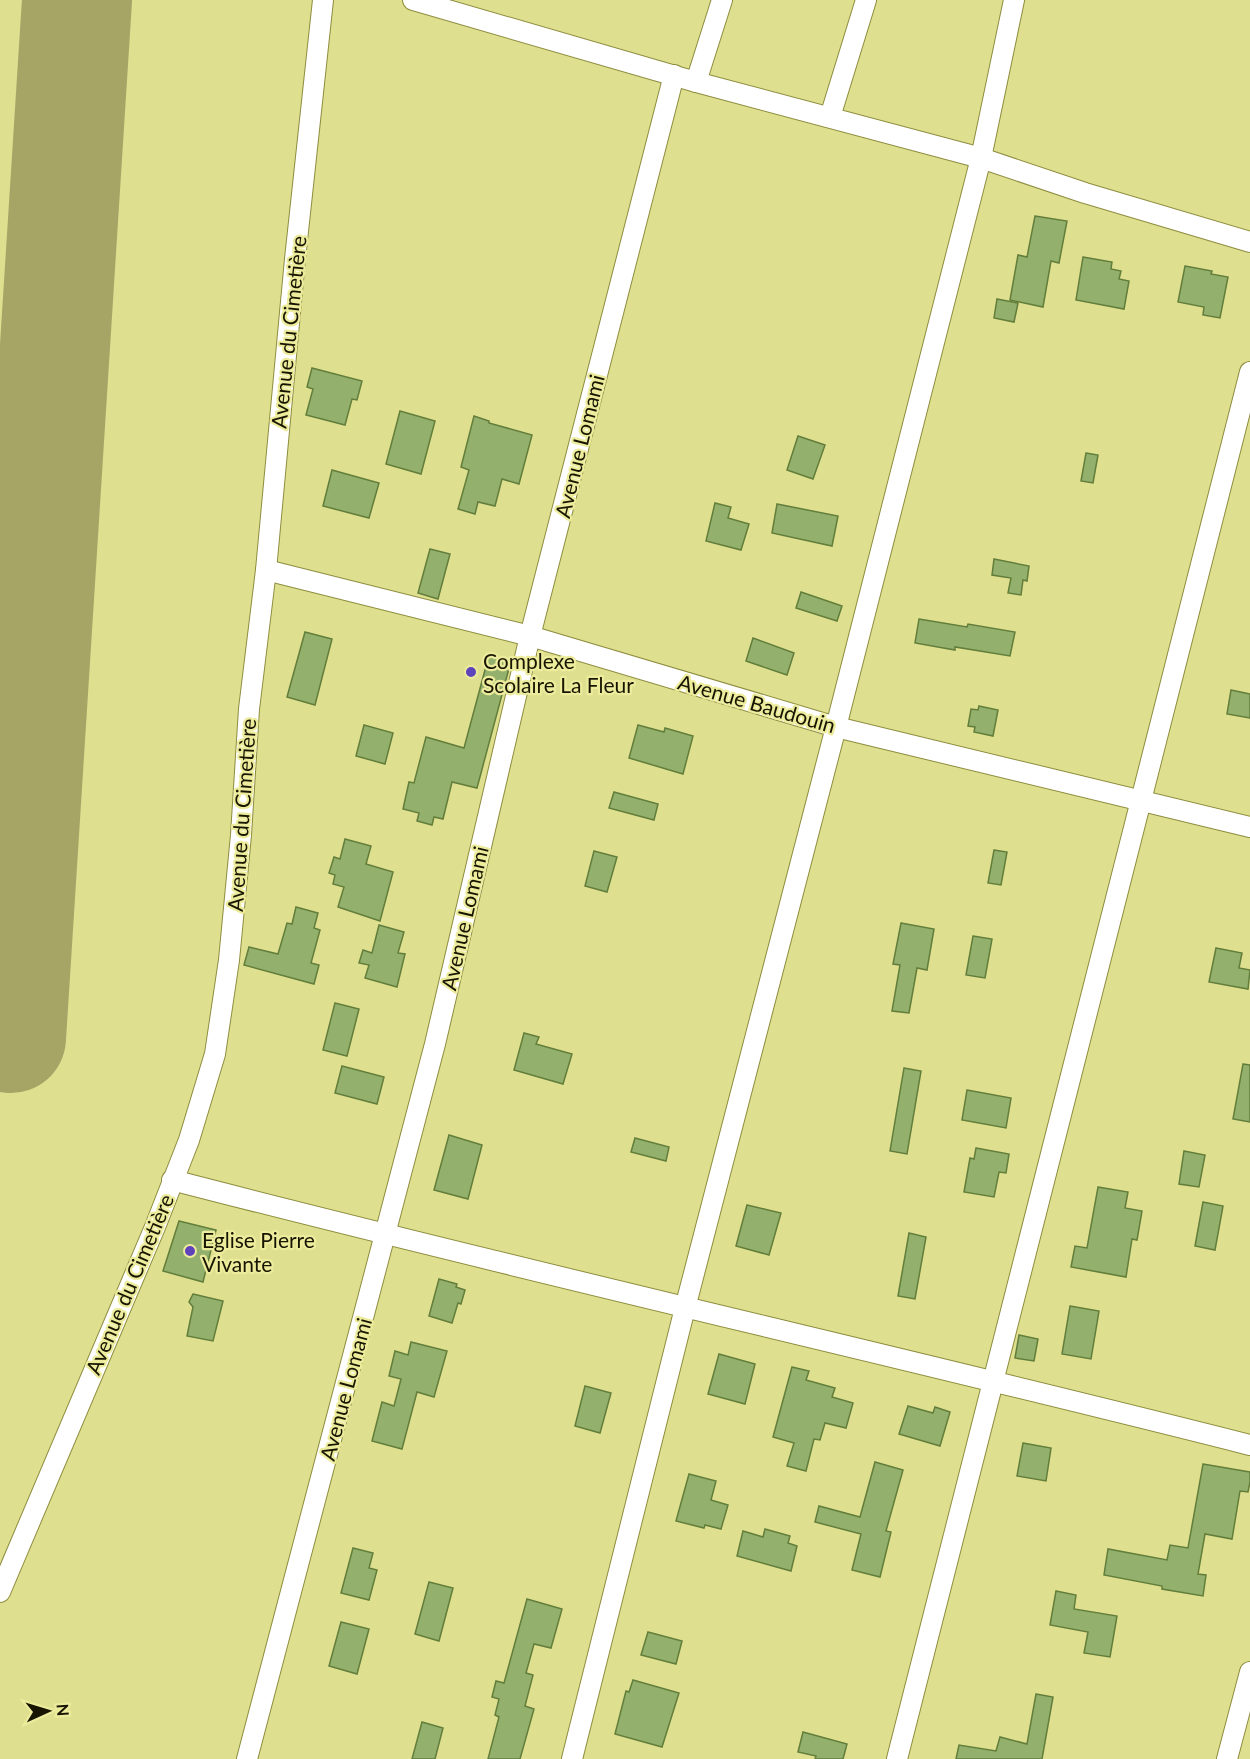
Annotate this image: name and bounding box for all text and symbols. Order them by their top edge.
street label: Avenue du Cimetière [265,235,311,429]
street label: Avenue Lomami [549,372,609,520]
place label: Complexe Scolaire La Fleur [483,648,634,697]
marker: Complexe Scolaire La Fleur [464,665,478,679]
street label: Avenue Baudouin [675,669,839,737]
street label: Avenue du Cimetière [222,718,260,912]
street label: Avenue Lomami [435,844,493,992]
street label: Avenue du Cimetière [80,1190,178,1378]
place label: Eglise Pierre Vivante [202,1227,315,1276]
marker: Eglise Pierre Vivante [183,1244,197,1258]
street label: Avenue Lomami [314,1315,376,1463]
north arrow [18,1681,78,1741]
text: N [54,1703,73,1717]

